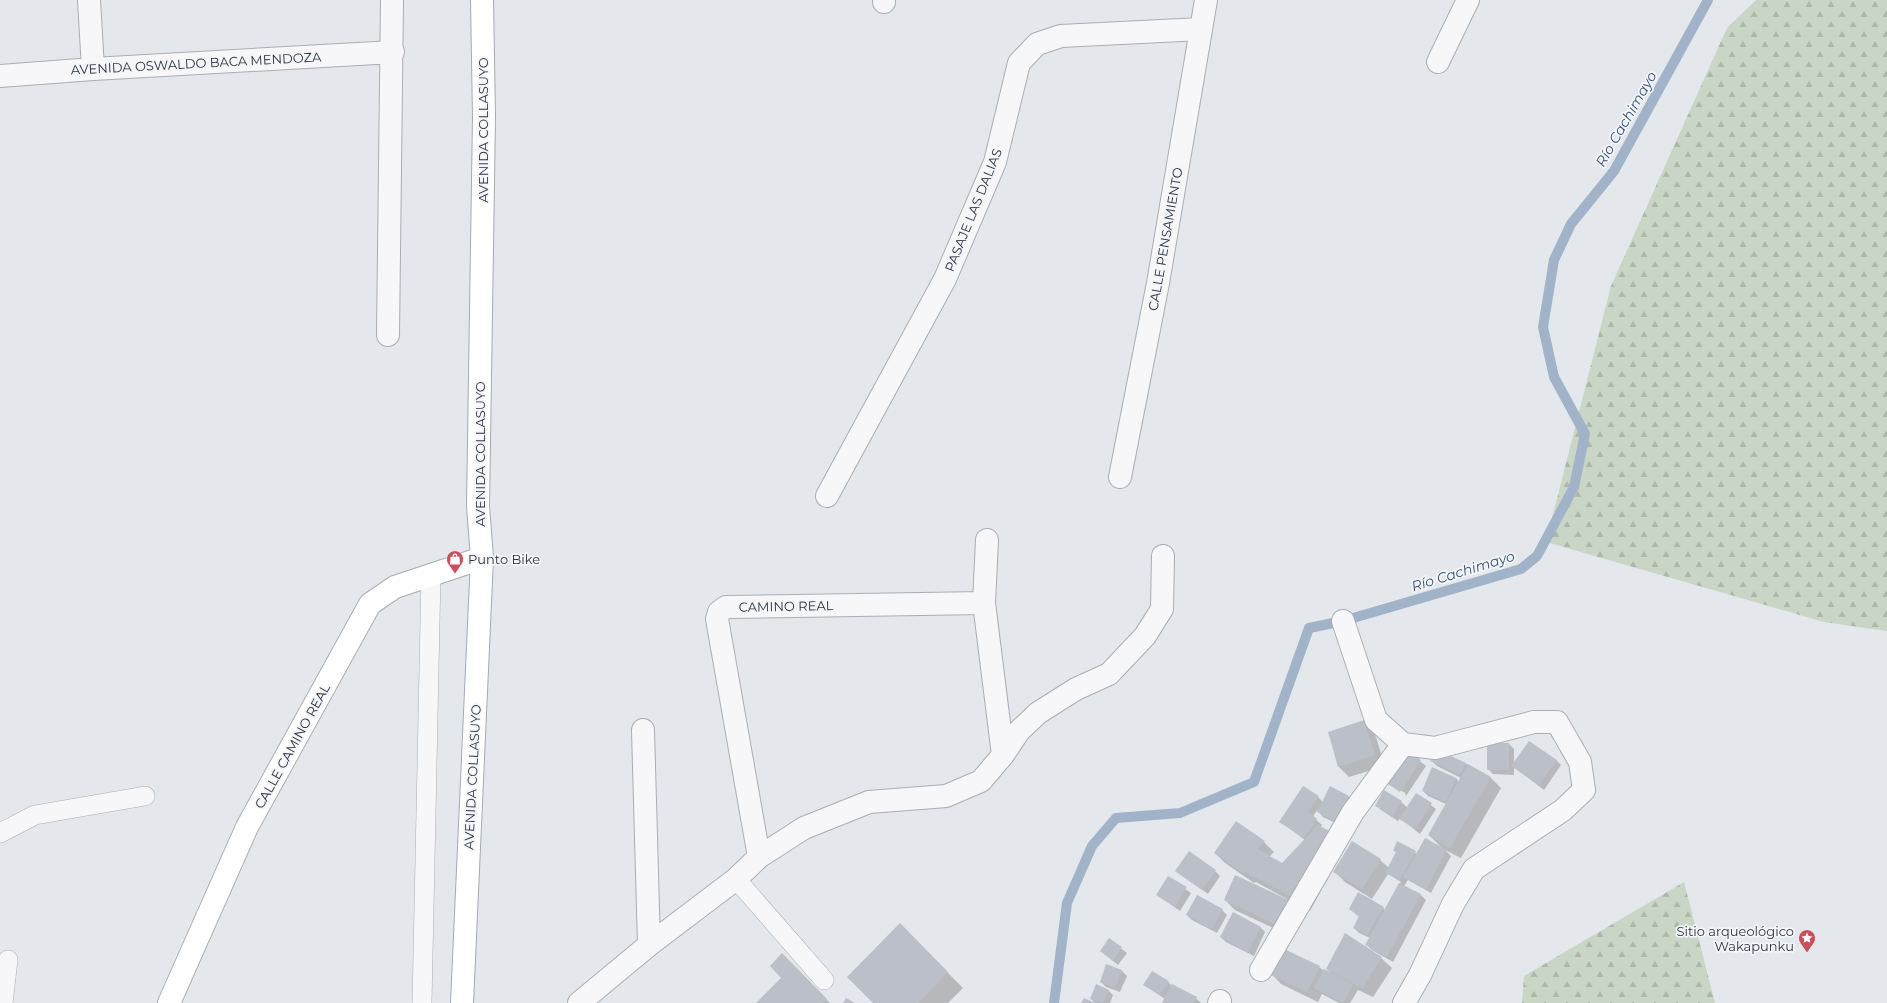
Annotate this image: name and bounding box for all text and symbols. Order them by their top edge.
street label: AVENIDA OSWALDO BACA MENDOZA [70,48,322,78]
street label: AVENIDA COLLASUYO [475,57,491,203]
water label: Río Cachimayo [1591,68,1661,170]
street label: PASAJE LAS DALIAS [941,146,1005,274]
street label: CALLE PENSAMIENTO [1145,166,1186,312]
street label: AVENIDA COLLASUYO [472,381,488,527]
water label: Río Cachimayo [1409,547,1517,595]
shop icon: Punto Bike [445,549,465,574]
place label: Punto Bike [468,551,540,567]
street label: CAMINO REAL [739,597,834,615]
street label: CALLE CAMINO REAL [251,680,333,811]
street label: AVENIDA COLLASUYO [460,704,484,850]
place label: Sitio arqueológico Wakapunku [1677,923,1794,954]
place icon: Sitio arqueológico Wakapunku [1797,928,1817,953]

